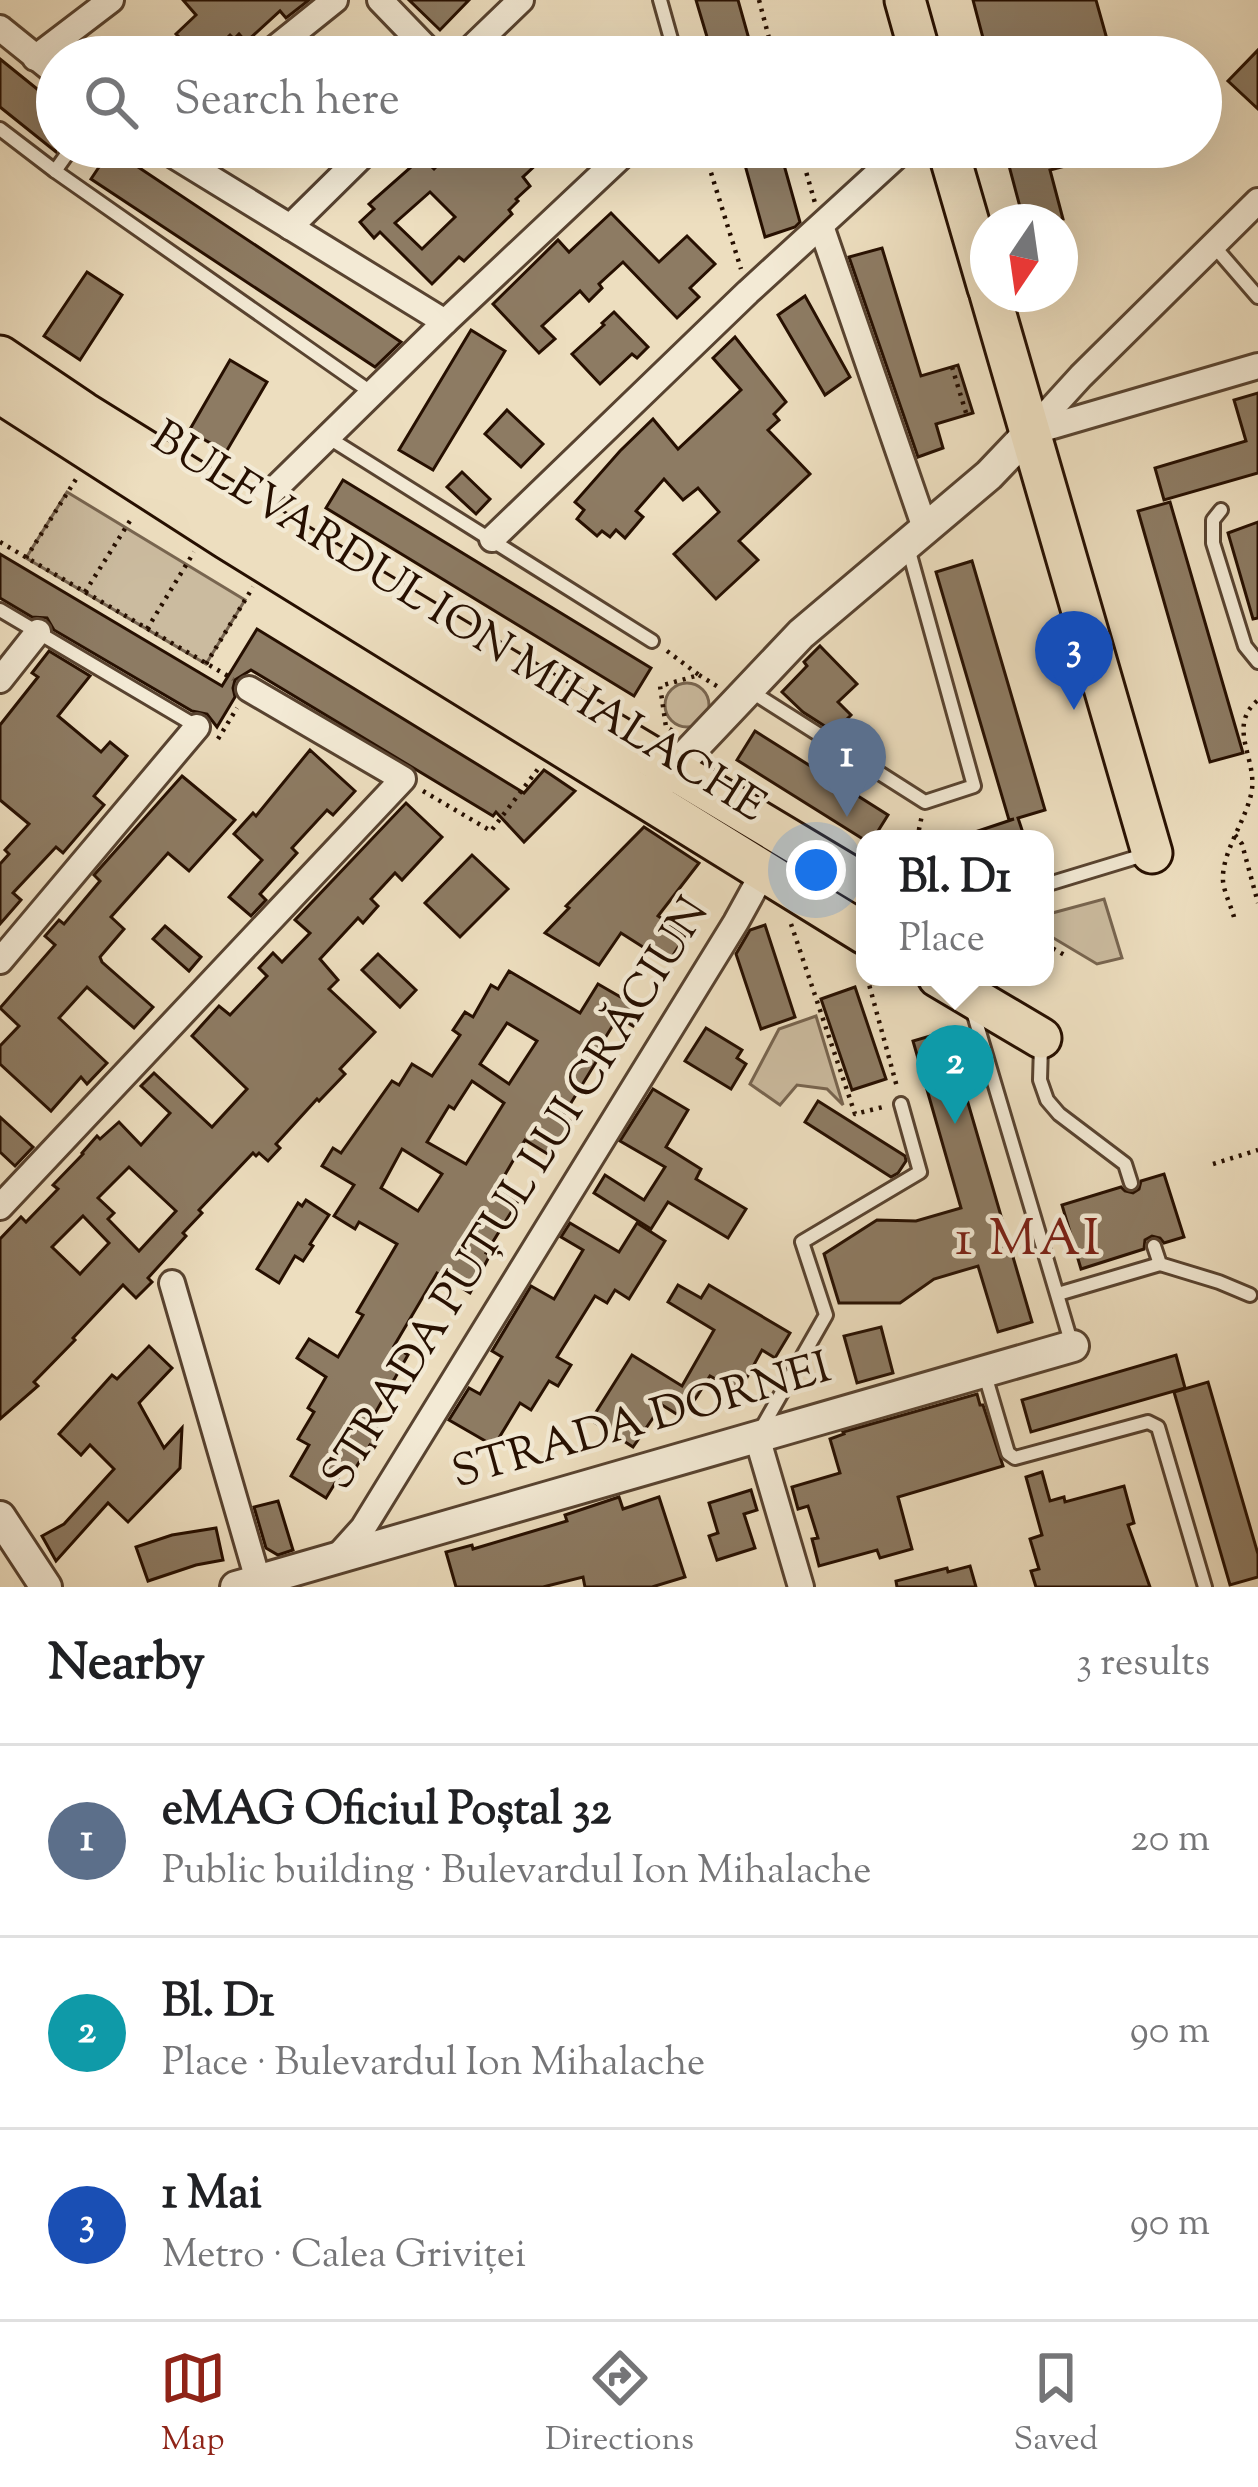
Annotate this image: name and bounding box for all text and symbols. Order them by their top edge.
search box [36,36,1222,168]
icon: search [78,69,144,135]
text: Search here [174,70,400,135]
north arrow [970,204,1078,312]
street label: BULEVARDUL ION MIHALACHE [137,407,777,841]
pin: 3 [1035,611,1113,710]
pin: 1 [808,718,886,817]
popup [856,830,1054,986]
your location [786,840,846,900]
text: Bl. D1 [899,848,1011,913]
street label: STRADA PUȚUL LUI CRĂCIUN [308,886,728,1504]
text: Place [899,913,985,969]
pin: 2 [916,1025,994,1124]
district label: 1 MAI [955,1205,1103,1278]
street label: STRADA DORNEI [445,1338,839,1508]
text: Nearby [48,1629,205,1702]
text: 3 results [1076,1637,1210,1693]
text: eMAG Oficiul Poștal 32 [162,1780,611,1845]
text: 1 [80,1813,94,1869]
text: 20 m [1131,1813,1210,1869]
text: Public building · Bulevardul Ion Mihalache [162,1845,872,1901]
text: Bl. D1 [162,1972,275,2037]
text: 2 [78,2005,96,2061]
text: 90 m [1130,2005,1210,2061]
text: Place · Bulevardul Ion Mihalache [162,2037,705,2093]
text: 1 Mai [162,2164,262,2229]
text: 3 [79,2197,95,2253]
text: 90 m [1130,2197,1210,2253]
text: Metro · Calea Griviței [162,2229,526,2285]
tab: Map [160,2345,226,2465]
tab: Directions [545,2345,694,2465]
tab: Saved [1014,2345,1098,2465]

